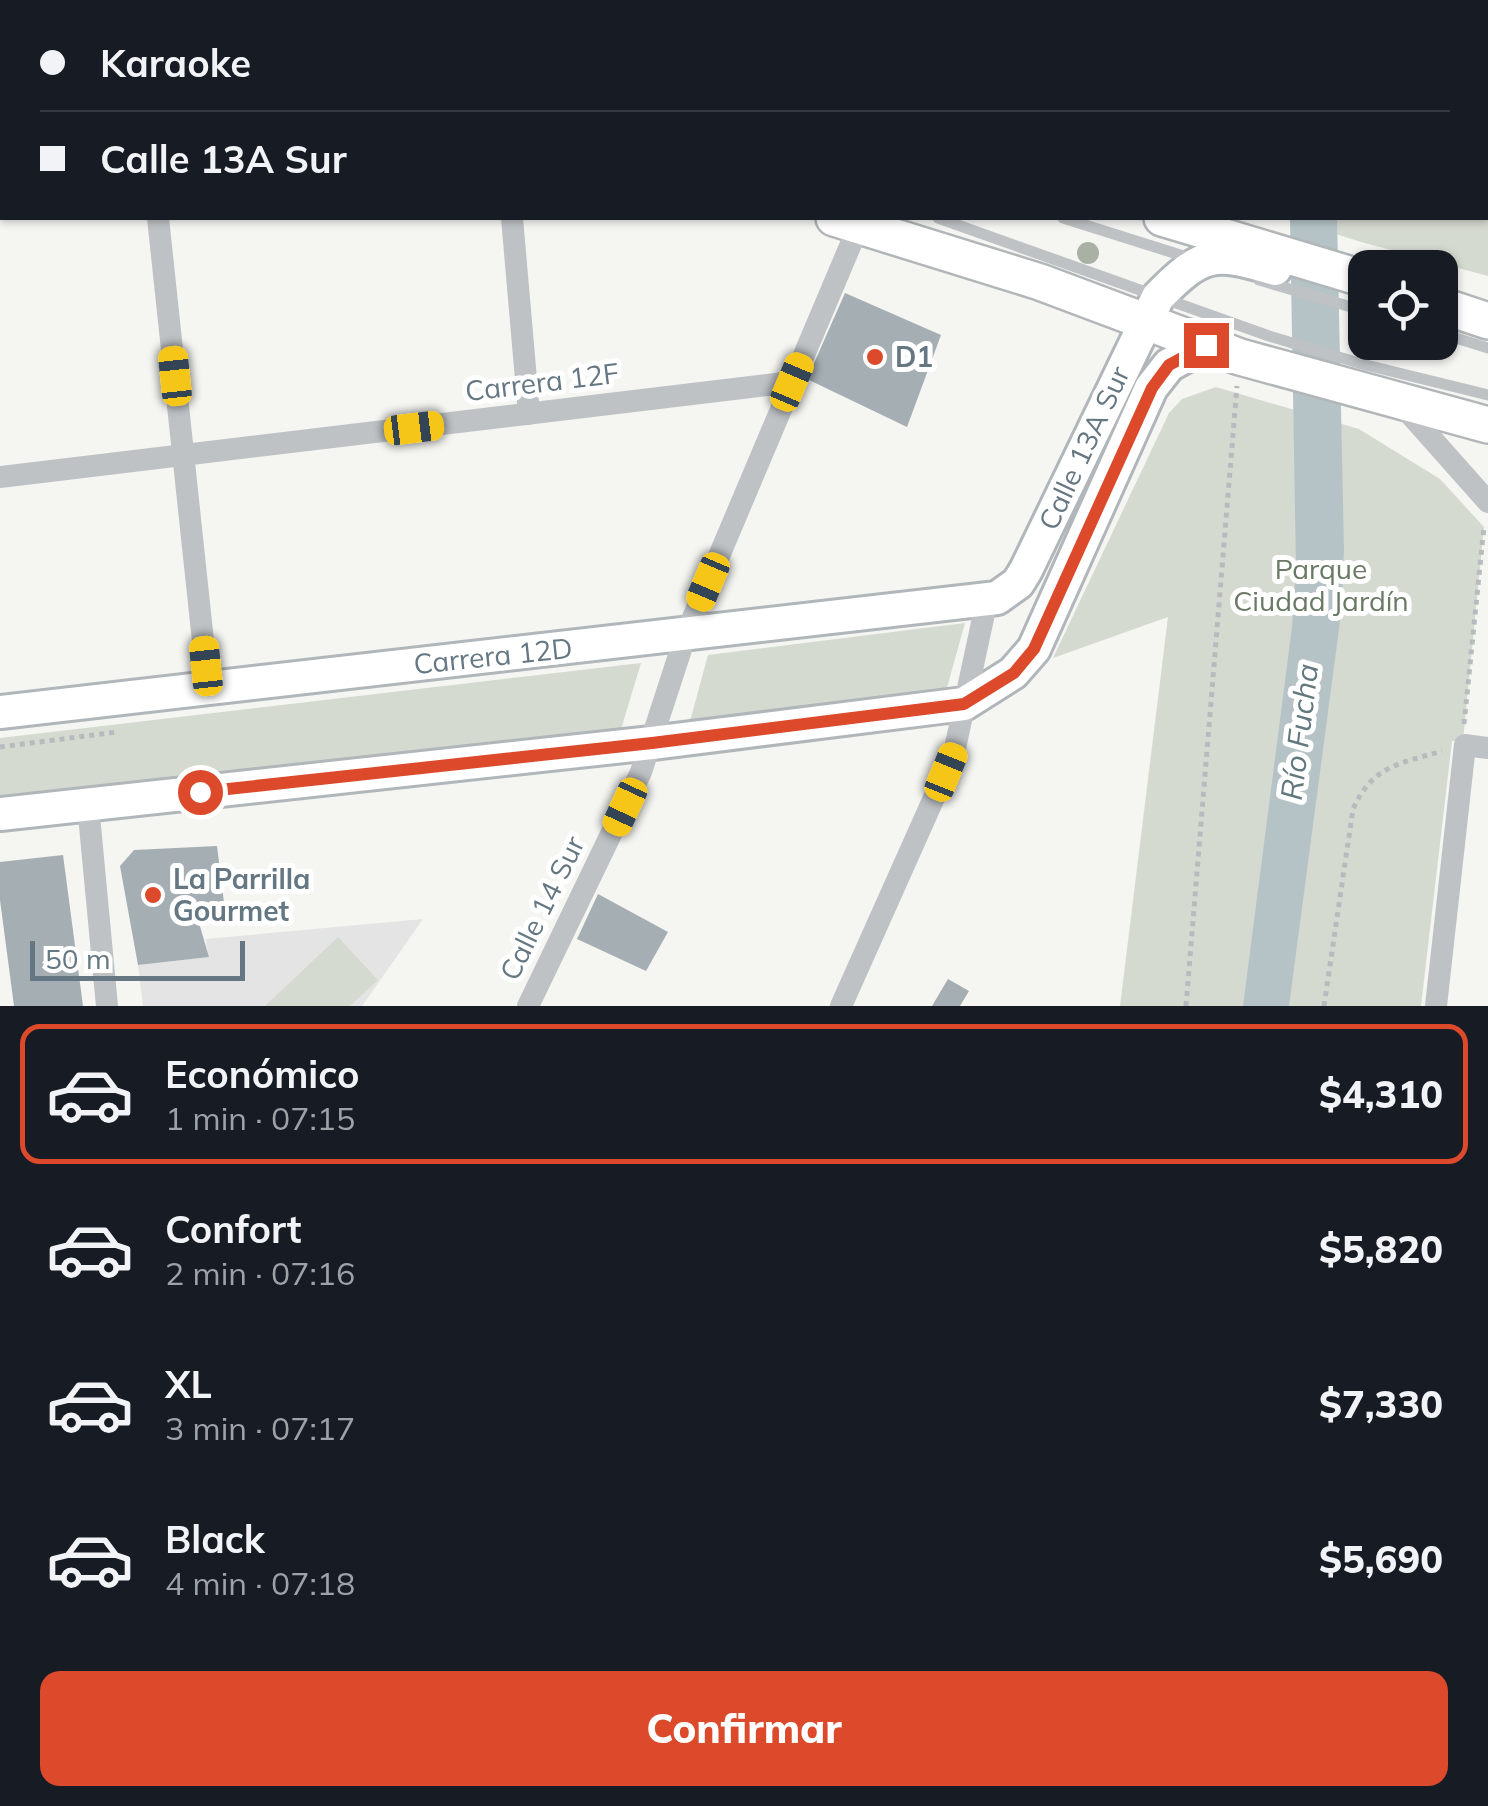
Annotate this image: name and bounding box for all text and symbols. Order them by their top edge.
text: Karaoke [100,39,251,87]
text: Calle 13A Sur [100,135,347,183]
map controls [1348,250,1458,360]
button: locate [1348,250,1458,360]
route end [1184,323,1229,368]
place label: D1 [895,339,933,374]
car [157,345,193,407]
marker: D1 [864,346,886,368]
car [766,349,818,415]
street label: Carrera 12F [463,355,621,408]
street label: Calle 13A Sur [1030,360,1137,535]
car [382,409,446,447]
car [682,549,734,615]
park label: Parque Ciudad Jardín [1233,551,1409,618]
street label: Carrera 12D [412,630,574,681]
car [188,635,224,697]
water label: Río Fucha [1272,662,1326,802]
car [921,739,971,805]
route start [178,770,223,815]
car [599,773,651,841]
street label: Calle 14 Sur [492,829,592,986]
place label: La Parrilla Gourmet [173,861,310,928]
marker: La Parrilla Gourmet [142,884,164,906]
scale bar [30,936,245,980]
text: 50 m [45,941,111,976]
icon: car [45,1049,135,1139]
text: Económico [165,1050,360,1098]
text: $4,310 [1319,1070,1443,1118]
text: 1 min · 07:15 [165,1098,355,1138]
icon: car [45,1204,135,1294]
text: Confort [165,1205,302,1253]
text: $5,820 [1319,1225,1443,1273]
text: 2 min · 07:16 [165,1253,355,1293]
icon: car [45,1359,135,1449]
text: XL [165,1360,212,1408]
text: $7,330 [1319,1380,1443,1428]
text: 3 min · 07:17 [165,1408,355,1448]
icon: car [45,1514,135,1604]
text: Black [165,1515,265,1563]
text: $5,690 [1319,1535,1443,1583]
text: 4 min · 07:18 [165,1563,355,1603]
button: Confirmar [40,1671,1448,1786]

